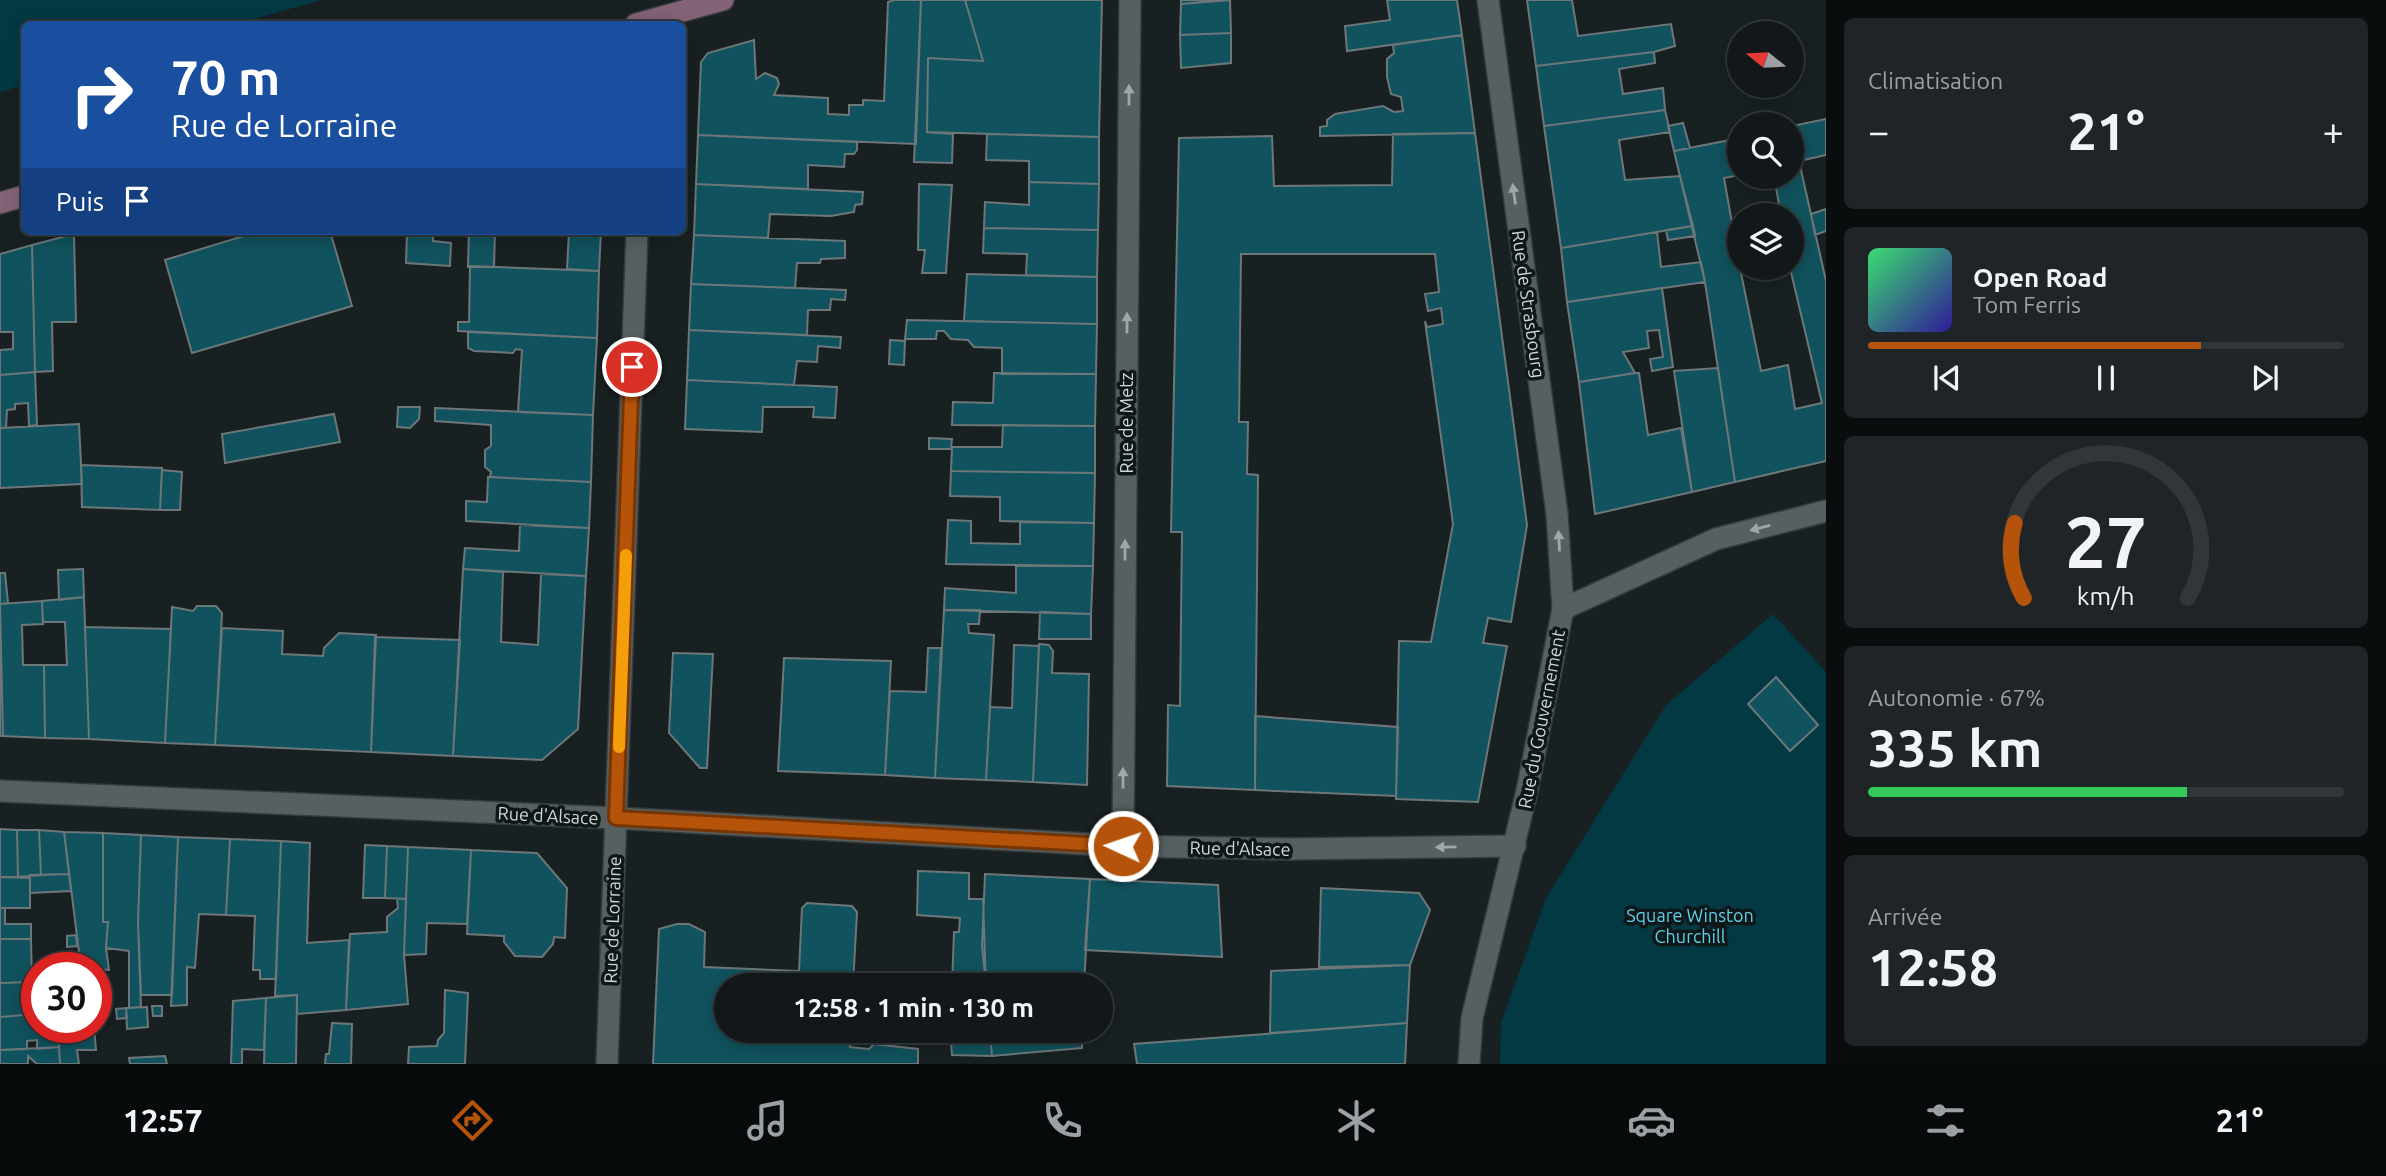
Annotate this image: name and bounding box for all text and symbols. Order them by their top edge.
north arrow [1727,21,1804,98]
map controls [1727,21,1804,280]
icon: right [56,49,147,140]
text: 70 m [171,49,280,104]
text: Climatisation [1868,68,2003,93]
one-way arrow [1123,84,1135,106]
text: 21° [2067,102,2145,160]
text: Rue de Lorraine [171,107,397,143]
text: − [1868,110,1889,152]
text: + [2323,110,2344,152]
button: search [1727,112,1804,189]
icon: arrive [118,182,156,220]
one-way arrow [1508,183,1519,205]
text: Puis [56,187,104,216]
button: layers [1727,203,1804,280]
street label: Rue de Strasbourg [1509,229,1549,379]
text: Open Road [1973,263,2107,292]
text: Tom Ferris [1973,292,2081,317]
one-way arrow [1121,312,1133,334]
pin [602,337,662,397]
icon: arrive [613,348,651,386]
icon: previous [1928,359,1966,397]
icon: pause [2087,359,2125,397]
icon: next [2246,359,2284,397]
street label: Rue de Metz [1116,372,1136,474]
text: 27 [2065,500,2147,582]
one-way arrow [1749,523,1771,534]
one-way arrow [1553,530,1564,552]
one-way arrow [1119,539,1131,561]
text: km/h [2077,582,2135,610]
street label: Rue du Gouvernement [1514,628,1568,810]
text: Autonomie · 67% [1868,685,2045,710]
text: 335 km [1868,719,2042,777]
one-way arrow [1118,767,1129,789]
street label: Rue d'Alsace [497,802,599,828]
position arrow [1086,809,1160,883]
street label: Rue d'Alsace [1189,837,1291,859]
one-way arrow [1435,841,1457,853]
street label: Rue de Lorraine [600,856,624,984]
text: Arrivée [1868,904,1943,929]
park label: Square Winston Churchill [1626,905,1754,946]
text: 12:58 [1868,938,1998,996]
speed limit sign: 30 [21,952,112,1043]
text: 12:58 · 1 min · 130 m [793,993,1034,1022]
icon: directions [448,1096,497,1145]
icon: music [743,1096,792,1145]
icon: phone [1038,1096,1087,1145]
icon: climate [1332,1096,1381,1145]
icon: car [1627,1096,1676,1145]
icon: filters [1921,1096,1970,1145]
text: 12:57 [123,1102,203,1138]
text: 21° [2216,1102,2263,1138]

